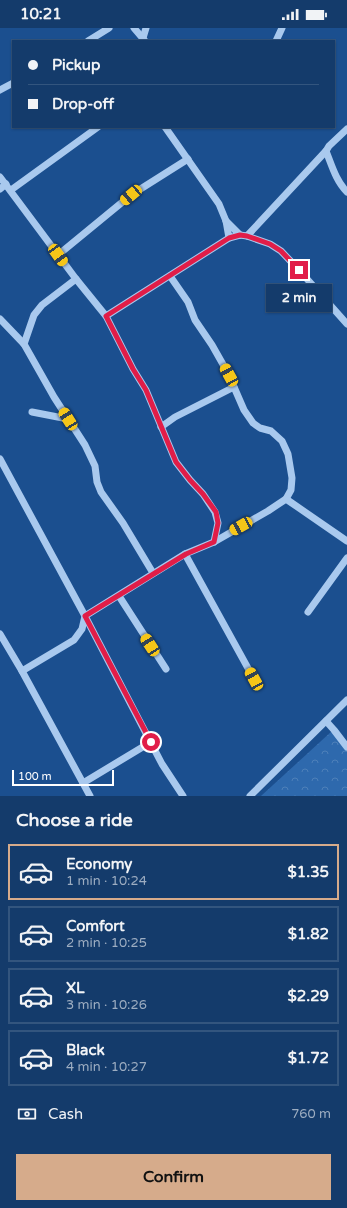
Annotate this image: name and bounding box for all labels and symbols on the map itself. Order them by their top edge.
car [118,183,144,207]
car [46,242,70,268]
route end [290,261,308,279]
callout: 2 min [266,284,332,312]
car [218,362,240,388]
car [57,406,79,432]
car [228,515,254,537]
car [138,632,162,658]
car [243,666,265,692]
route start [142,733,160,751]
scale bar [12,768,114,787]

